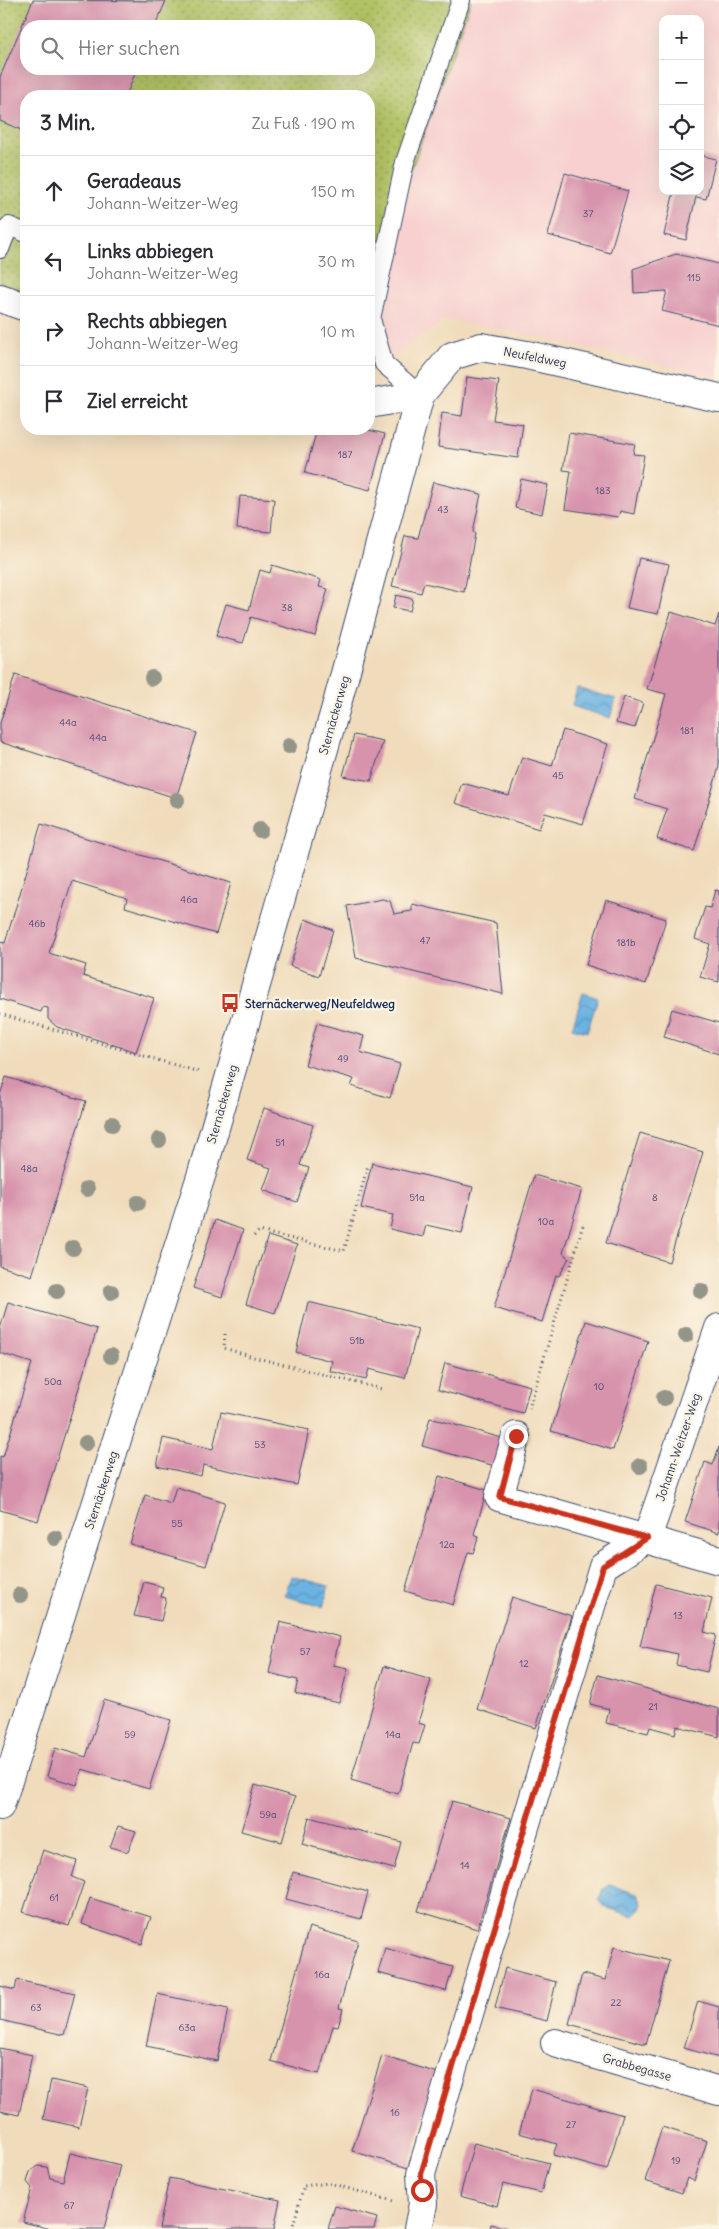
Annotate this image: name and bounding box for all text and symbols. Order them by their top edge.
map controls [659,15,704,195]
button: + [659,15,704,60]
search box [20,20,375,75]
icon: search [38,34,66,62]
text: Hier suchen [78,36,180,60]
button: − [659,60,704,105]
button: locate [659,105,704,150]
text: 3 Min. [40,109,95,136]
text: Zu Fuß · 190 m [252,113,355,133]
button: layers [659,150,704,195]
text: Geradeaus [87,169,181,193]
icon: ahead [40,177,68,205]
text: 150 m [311,181,355,201]
text: Johann-Weitzer-Weg [87,193,238,213]
house number: 37 [583,207,593,220]
text: Links abbiegen [87,239,214,263]
icon: left [40,247,68,275]
text: 30 m [318,251,355,271]
text: Johann-Weitzer-Weg [87,263,238,283]
house number: 115 [687,271,701,284]
text: Rechts abbiegen [87,309,227,333]
icon: right [40,317,68,345]
text: 10 m [320,321,355,341]
text: Johann-Weitzer-Weg [87,333,238,353]
street label: Neufeldweg [502,344,568,370]
icon: arrive [40,387,68,415]
text: Ziel erreicht [87,389,188,413]
house number: 187 [338,448,352,461]
house number: 183 [595,484,611,497]
house number: 43 [437,503,449,516]
house number: 38 [281,601,293,614]
street label: Sternäckerweg [316,674,352,756]
house number: 44a [59,716,77,729]
house number: 181 [680,724,694,737]
house number: 44a [89,731,107,744]
house number: 45 [552,769,564,782]
house number: 46a [180,893,198,906]
house number: 46b [28,917,46,930]
house number: 47 [420,934,430,947]
house number: 181b [616,936,636,949]
bus stop icon: Sternäckerweg/Neufeldweg [219,992,241,1014]
place label: Sternäckerweg/Neufeldweg [245,996,395,1012]
house number: 49 [337,1052,349,1065]
street label: Sternäckerweg [204,1063,240,1145]
house number: 51 [275,1136,285,1149]
house number: 48a [20,1162,38,1175]
house number: 51a [409,1191,425,1204]
house number: 8 [652,1191,658,1204]
house number: 10a [538,1215,554,1228]
house number: 51b [349,1334,365,1347]
house number: 50a [44,1375,62,1388]
house number: 10 [594,1380,604,1393]
street label: Johann-Weitzer-Weg [652,1391,704,1503]
route end [505,1425,528,1448]
house number: 53 [254,1438,266,1451]
street label: Sternäckerweg [81,1449,121,1531]
house number: 55 [171,1517,183,1530]
house number: 12a [439,1538,455,1551]
house number: 13 [673,1609,683,1622]
house number: 57 [300,1645,310,1658]
house number: 12 [519,1657,529,1670]
house number: 21 [648,1700,658,1713]
house number: 59 [124,1728,136,1741]
house number: 14a [385,1728,401,1741]
house number: 59a [259,1808,277,1821]
house number: 14 [460,1859,470,1872]
house number: 61 [49,1891,59,1904]
house number: 16a [314,1968,330,1981]
house number: 22 [611,1996,622,2009]
house number: 63 [30,2001,42,2014]
house number: 63a [178,2021,196,2034]
street label: Grabbegasse [601,2050,673,2084]
house number: 16 [390,2106,400,2119]
house number: 27 [566,2118,576,2131]
house number: 19 [671,2154,681,2167]
route start [411,2179,434,2202]
house number: 67 [64,2199,74,2212]

